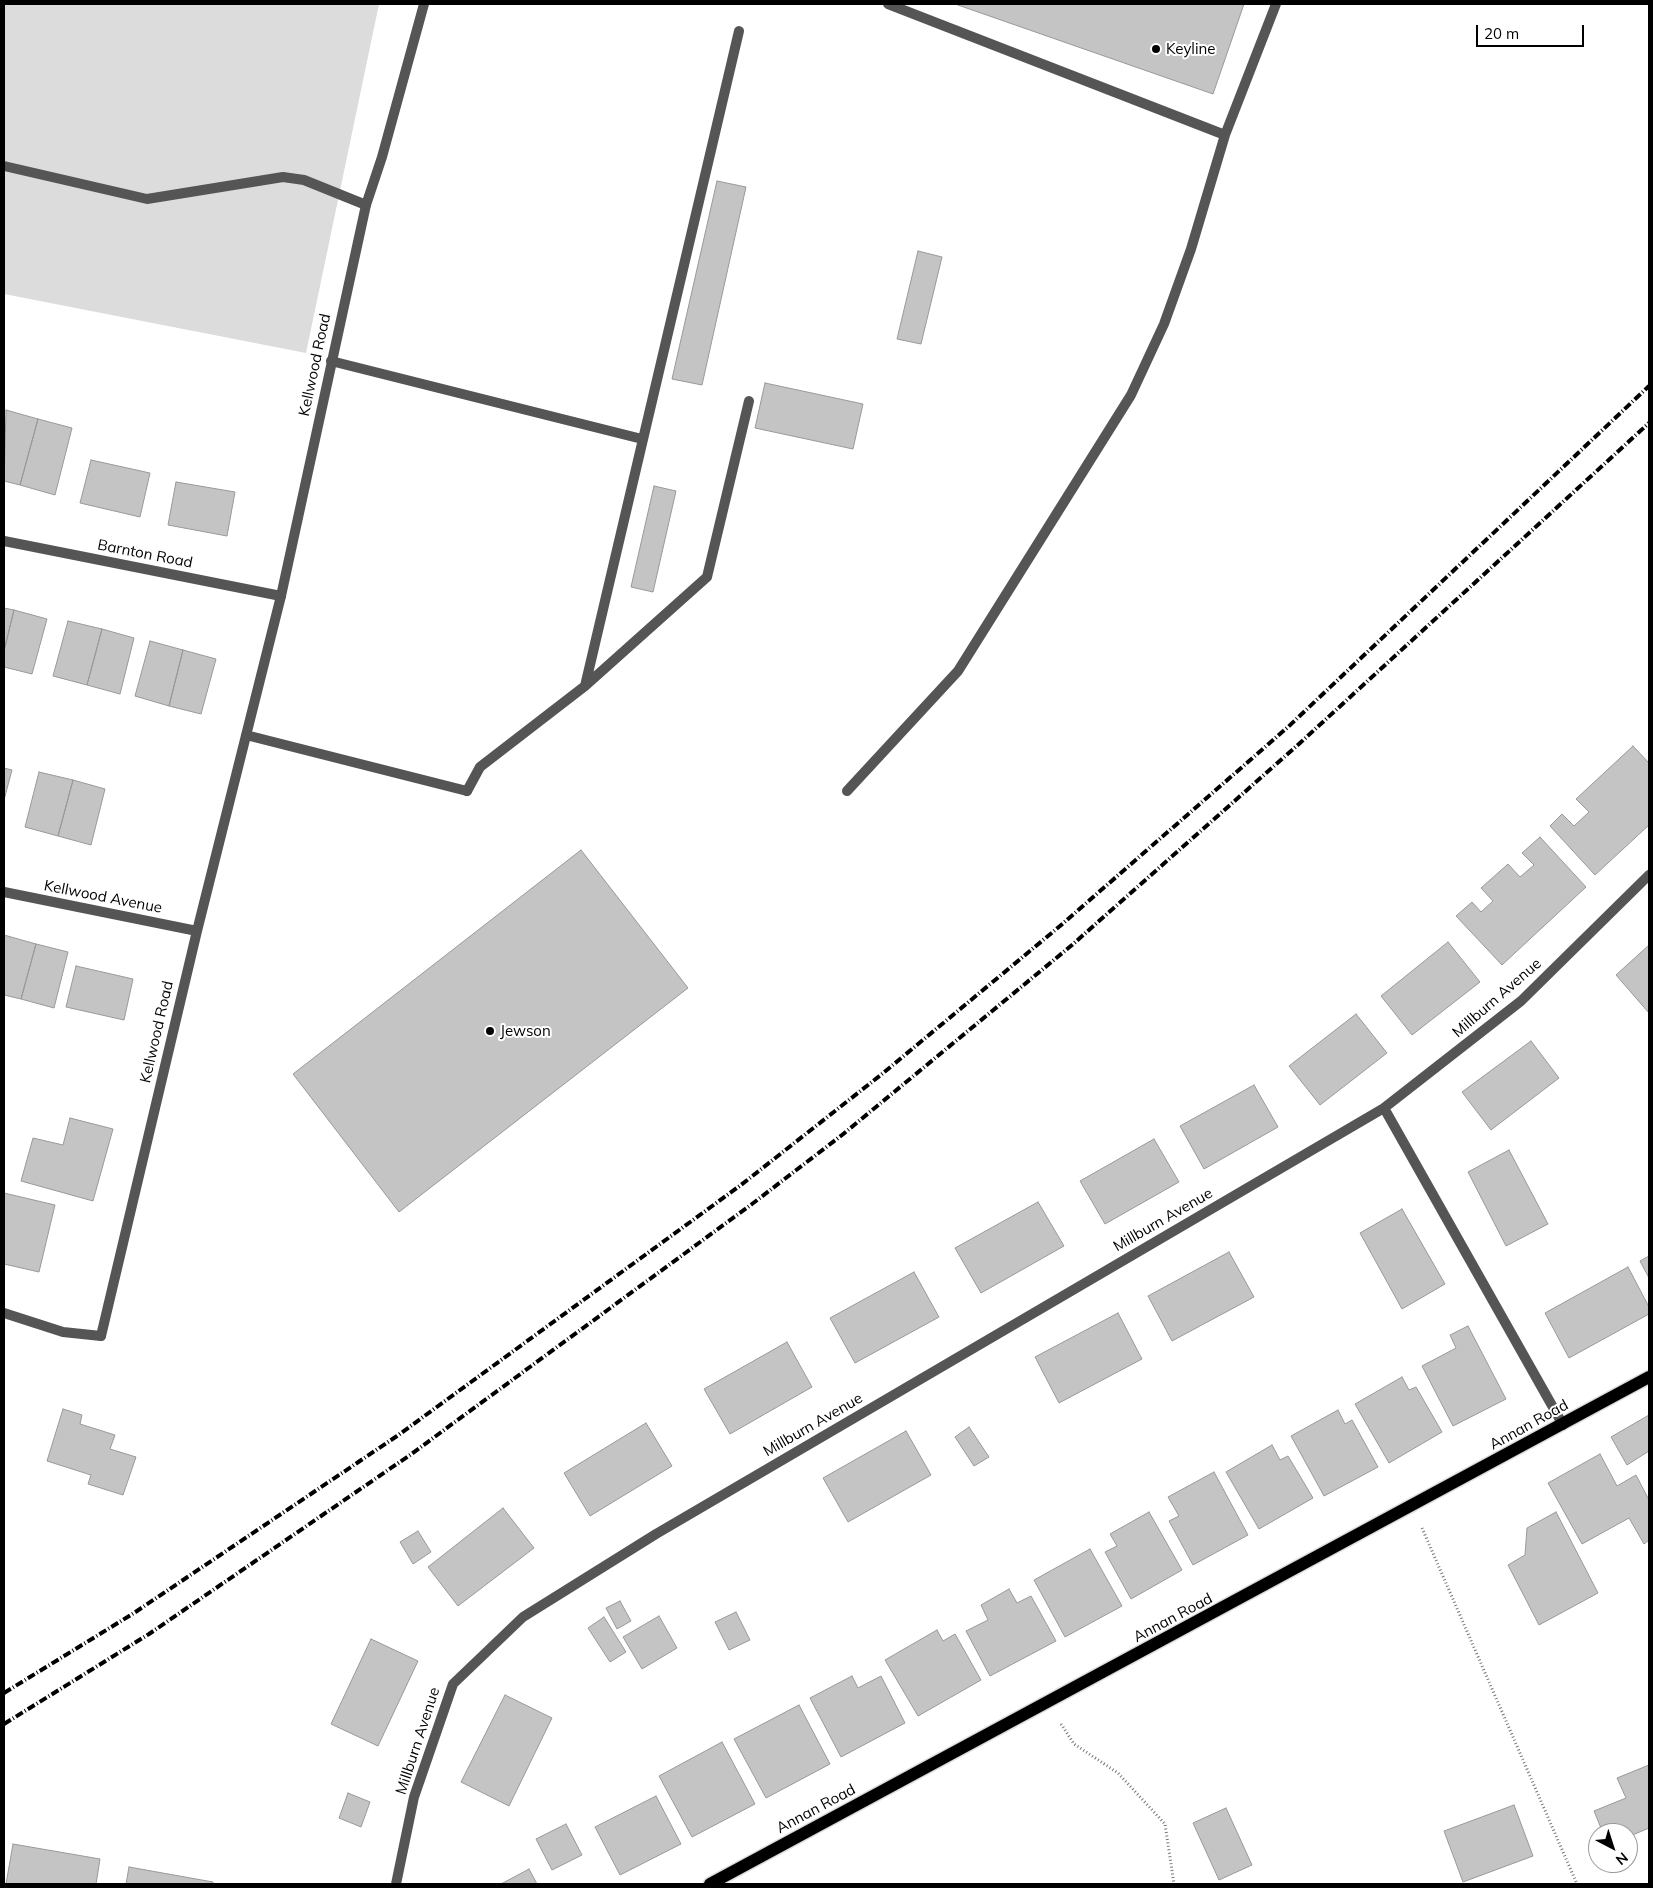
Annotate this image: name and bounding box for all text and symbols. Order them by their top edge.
scale bar [1478,15,1586,47]
text: 20 m [1484,24,1519,43]
place label: Keyline [1166,40,1215,58]
marker: Keyline [1150,43,1162,55]
street label: Kellwood Road [295,312,335,418]
street label: Barnton Road [96,536,194,572]
street label: Kellwood Avenue [42,877,164,917]
street label: Millburn Avenue [1449,955,1545,1041]
street label: Kellwood Road [136,979,178,1085]
place label: Jewson [500,1022,551,1040]
marker: Jewson [484,1025,496,1037]
street label: Millburn Avenue [1110,1184,1216,1256]
street label: Millburn Avenue [760,1389,866,1461]
street label: Annan Road [1487,1396,1571,1454]
street label: Annan Road [1130,1590,1216,1646]
street label: Millburn Avenue [392,1685,444,1797]
street label: Annan Road [773,1781,859,1837]
north arrow [1588,1823,1638,1873]
text: N [1612,1848,1632,1869]

